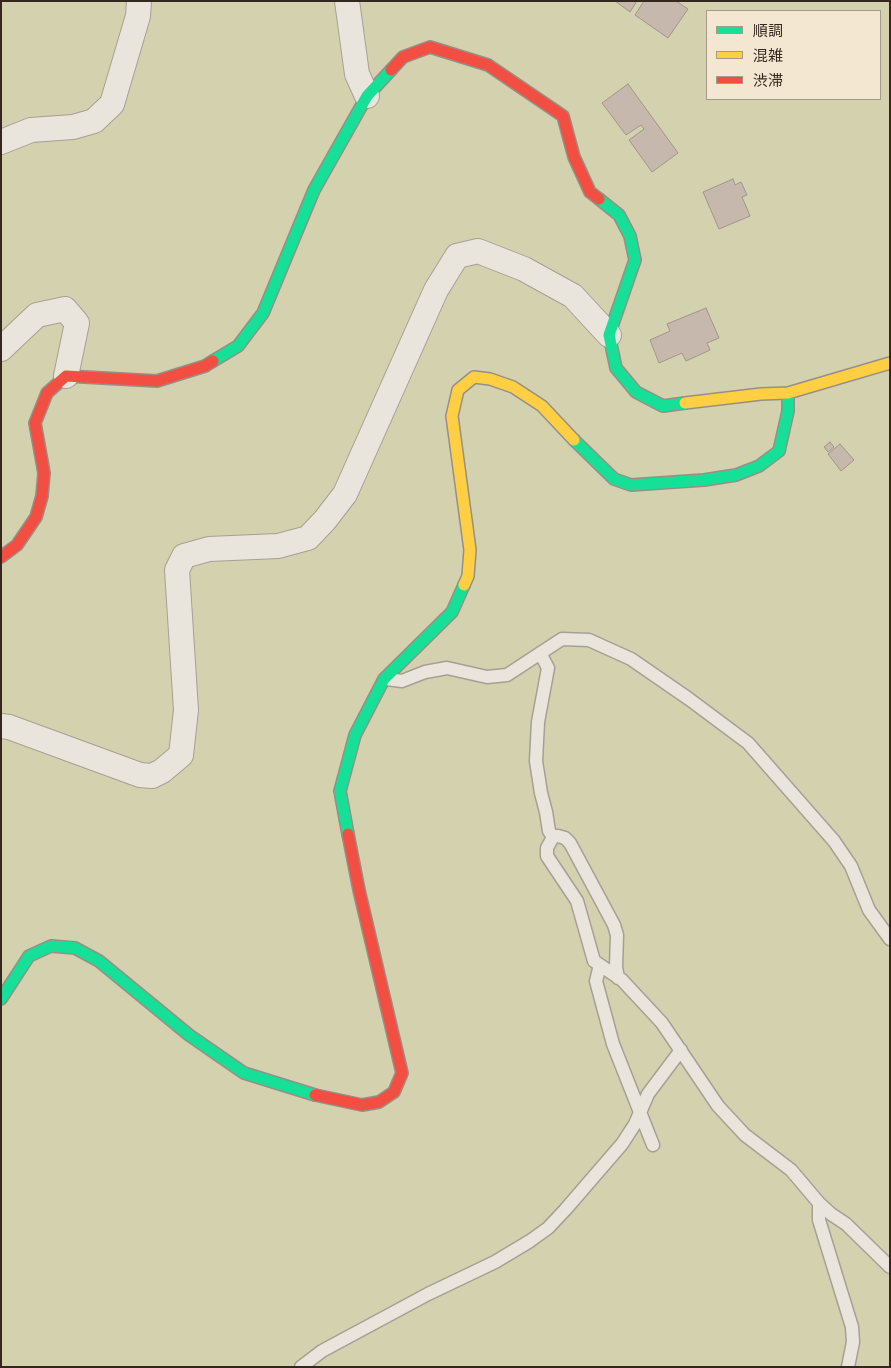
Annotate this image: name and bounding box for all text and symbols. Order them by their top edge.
legend [706,10,881,100]
text: 順調 [753,22,783,40]
text: 混雑 [753,47,783,65]
text: 渋滞 [753,72,783,90]

